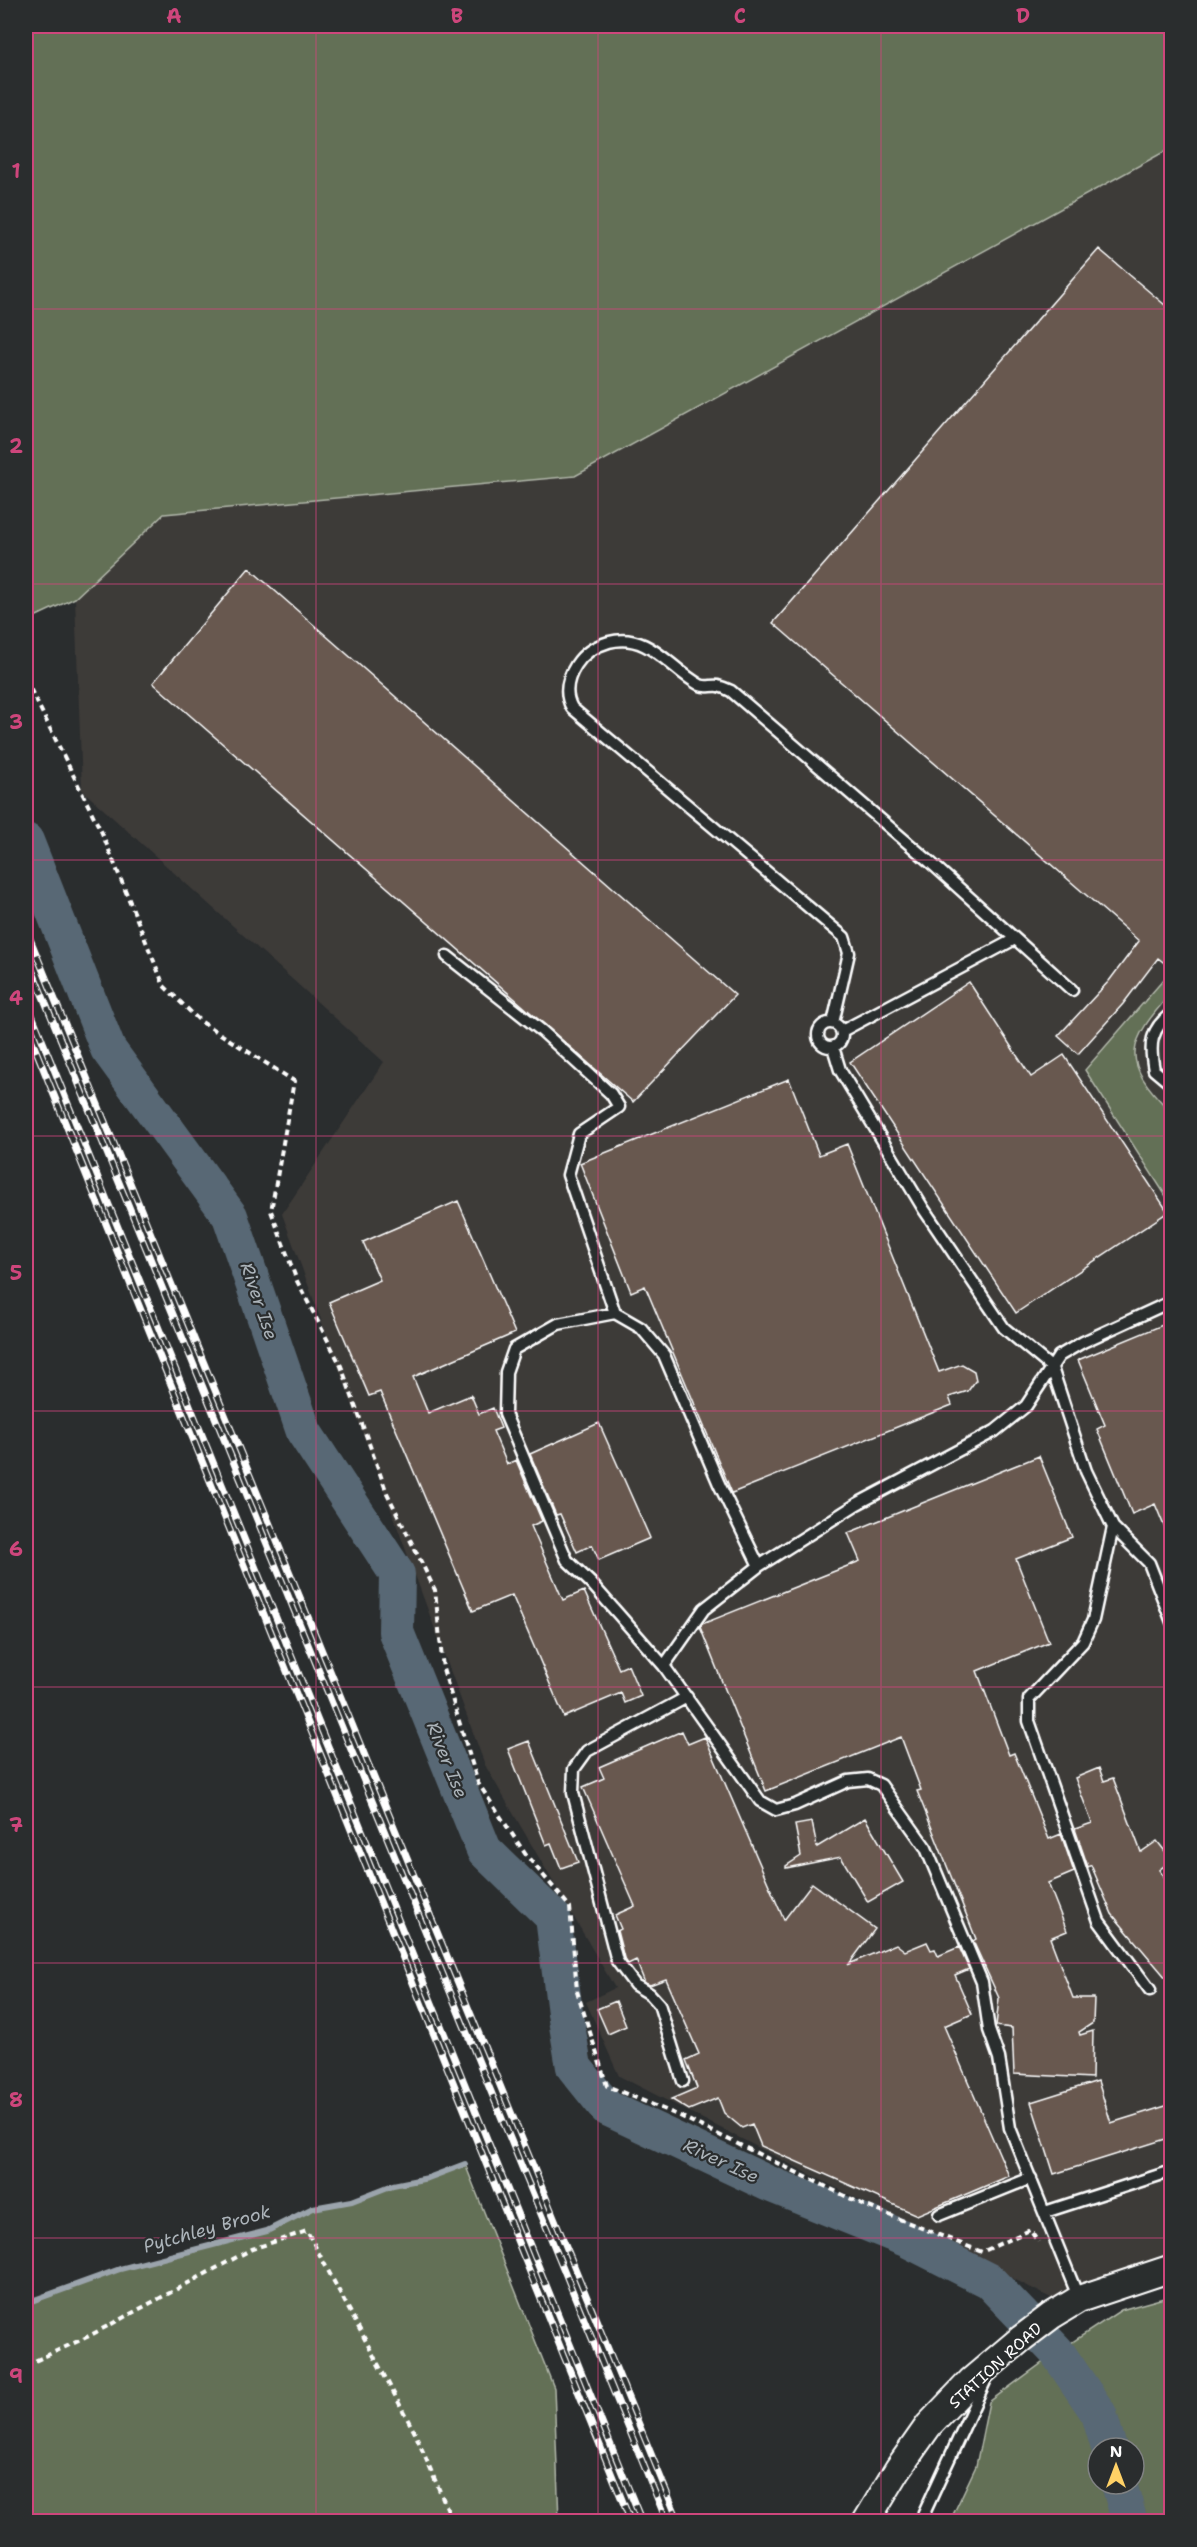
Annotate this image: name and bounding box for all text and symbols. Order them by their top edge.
text: A [166,3,182,29]
text: B [451,3,463,29]
text: C [734,3,746,29]
text: D [1016,3,1030,29]
text: 1 [11,158,21,184]
text: 2 [9,433,23,459]
text: 3 [9,709,23,735]
text: 4 [9,985,23,1011]
water label: River Ise [235,1259,283,1343]
text: 5 [10,1260,22,1286]
text: 6 [9,1536,23,1562]
water label: River Ise [421,1718,473,1802]
text: 7 [9,1812,23,1838]
text: 8 [9,2087,23,2113]
water label: River Ise [680,2133,762,2189]
water label: Pytchley Brook [141,2199,274,2259]
street label: STATION ROAD [944,2318,1047,2413]
text: 9 [9,2363,23,2389]
north arrow [1086,2436,1146,2496]
text: N [1110,2441,1122,2462]

